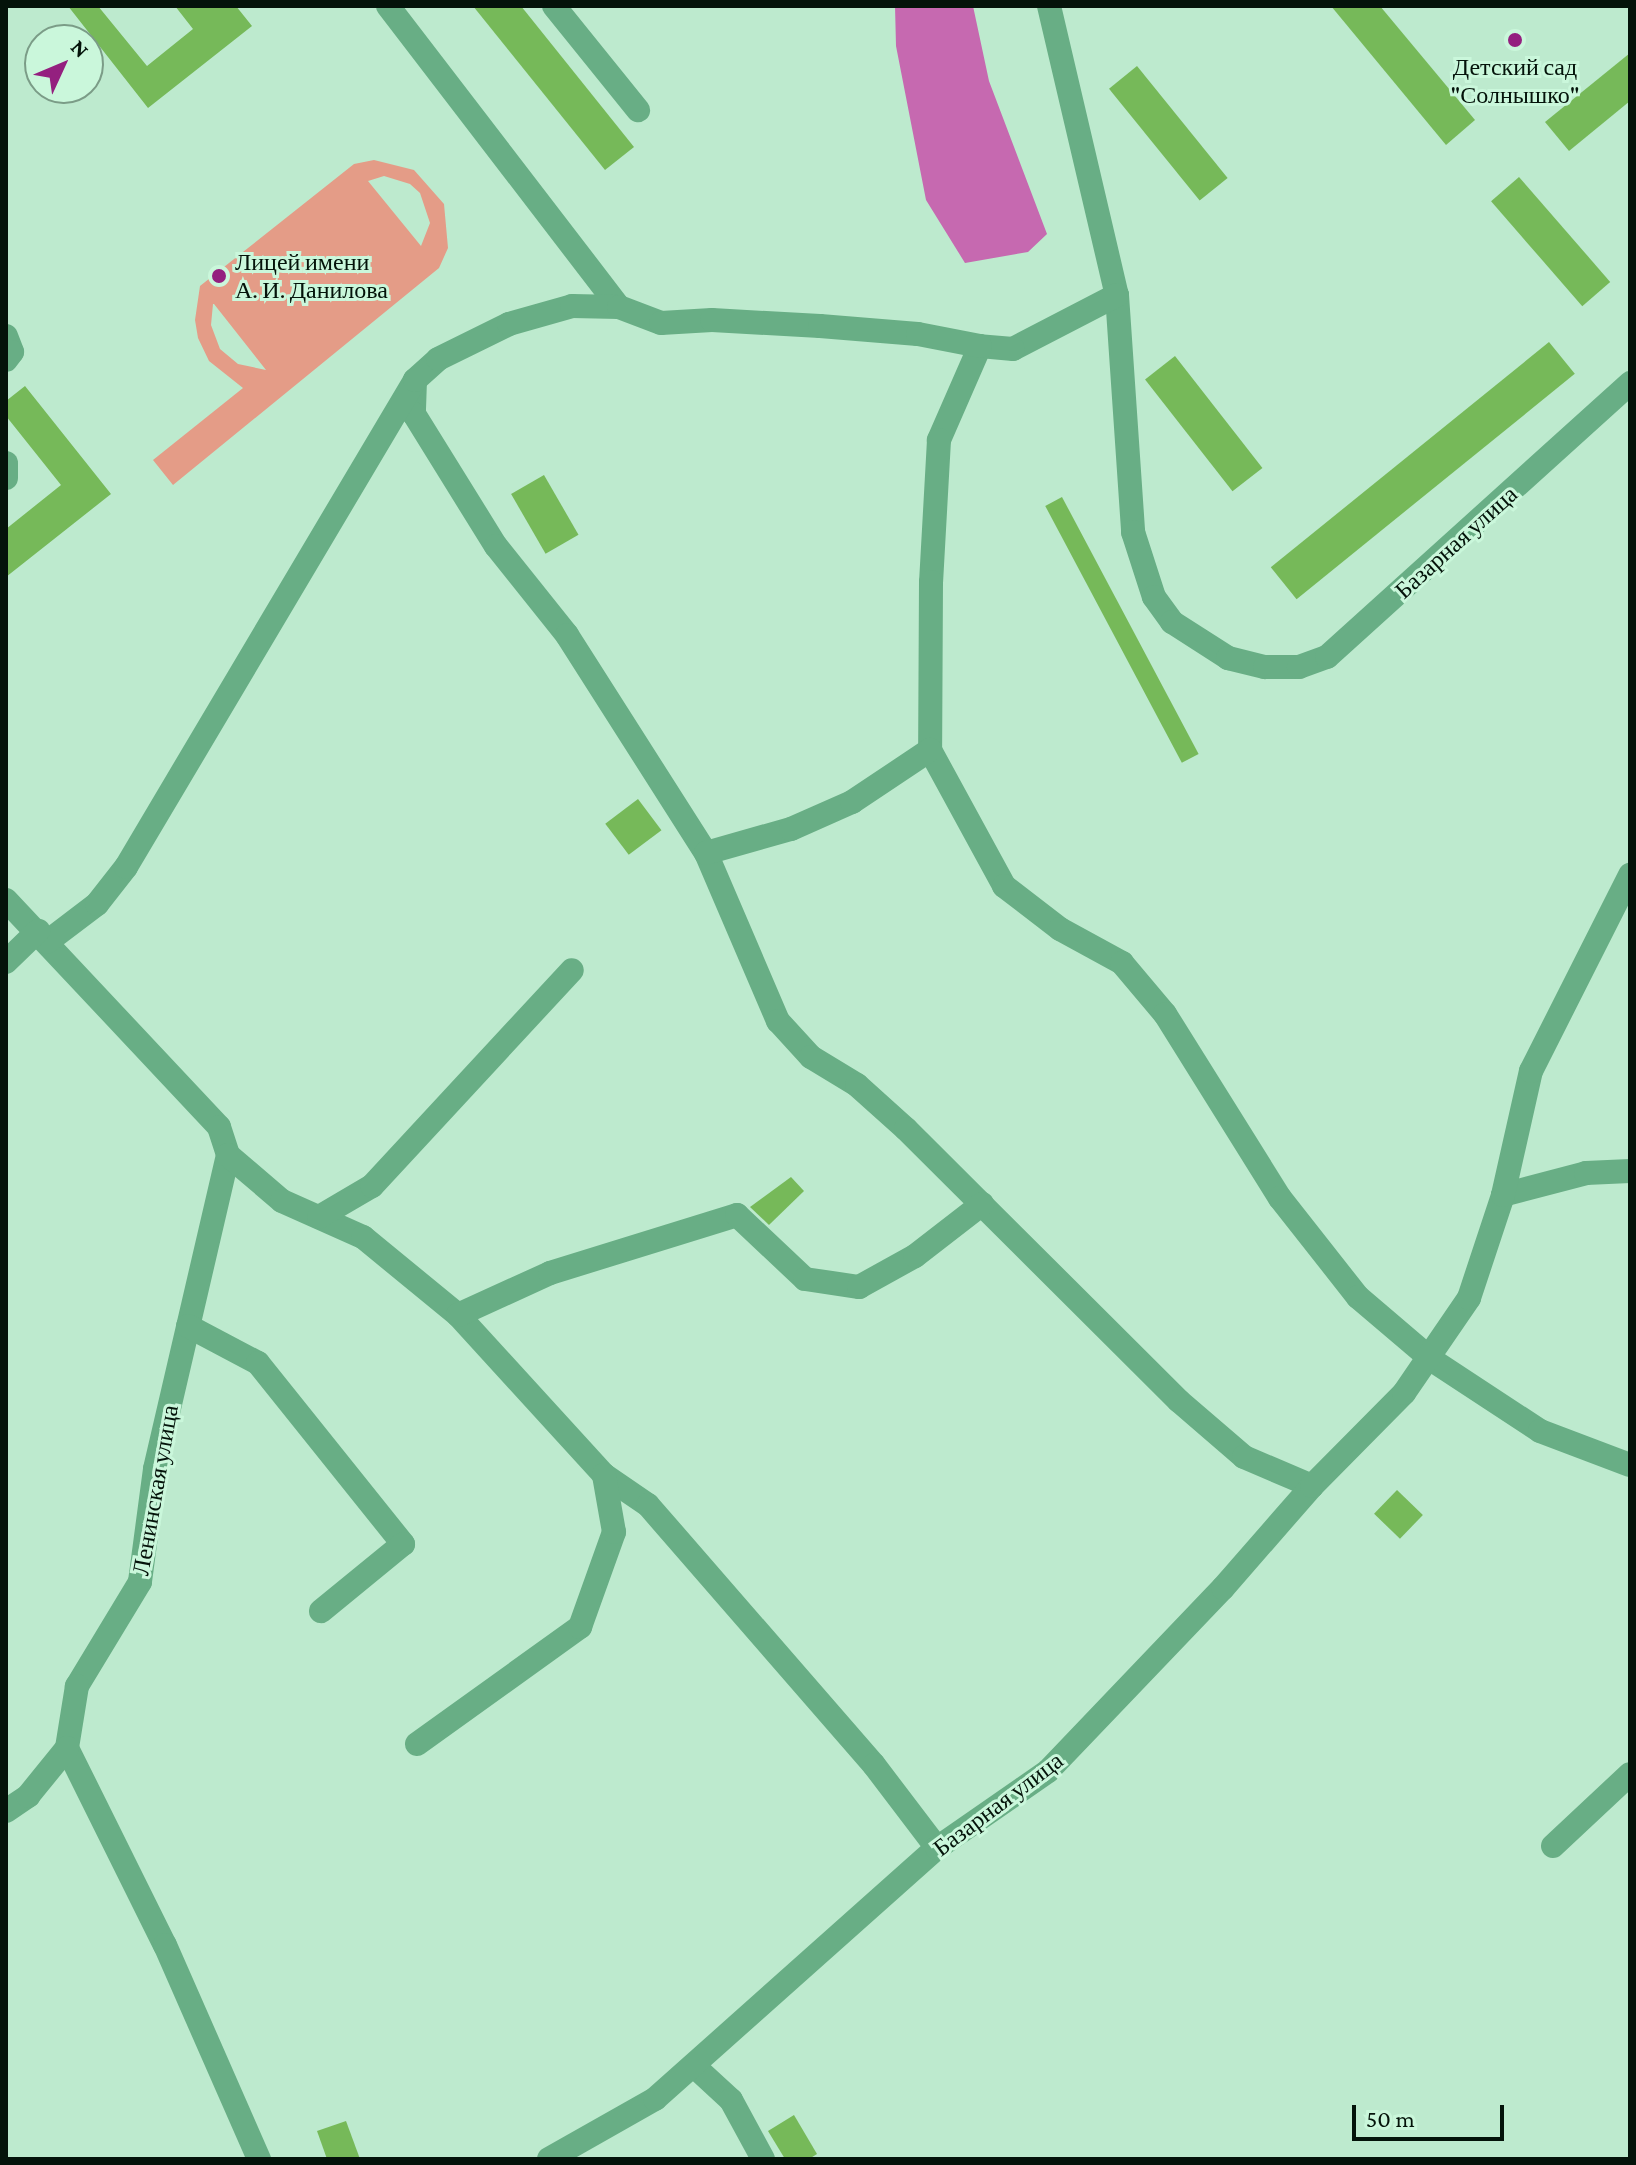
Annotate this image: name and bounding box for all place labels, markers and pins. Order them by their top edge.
marker: Детский сад "Солнышко" [1506,31,1524,49]
place label: Детский сад "Солнышко" [1450,53,1580,109]
place label: Лицей имени А. И. Данилова [235,248,388,304]
marker: Лицей имени А. И. Данилова [210,267,228,285]

